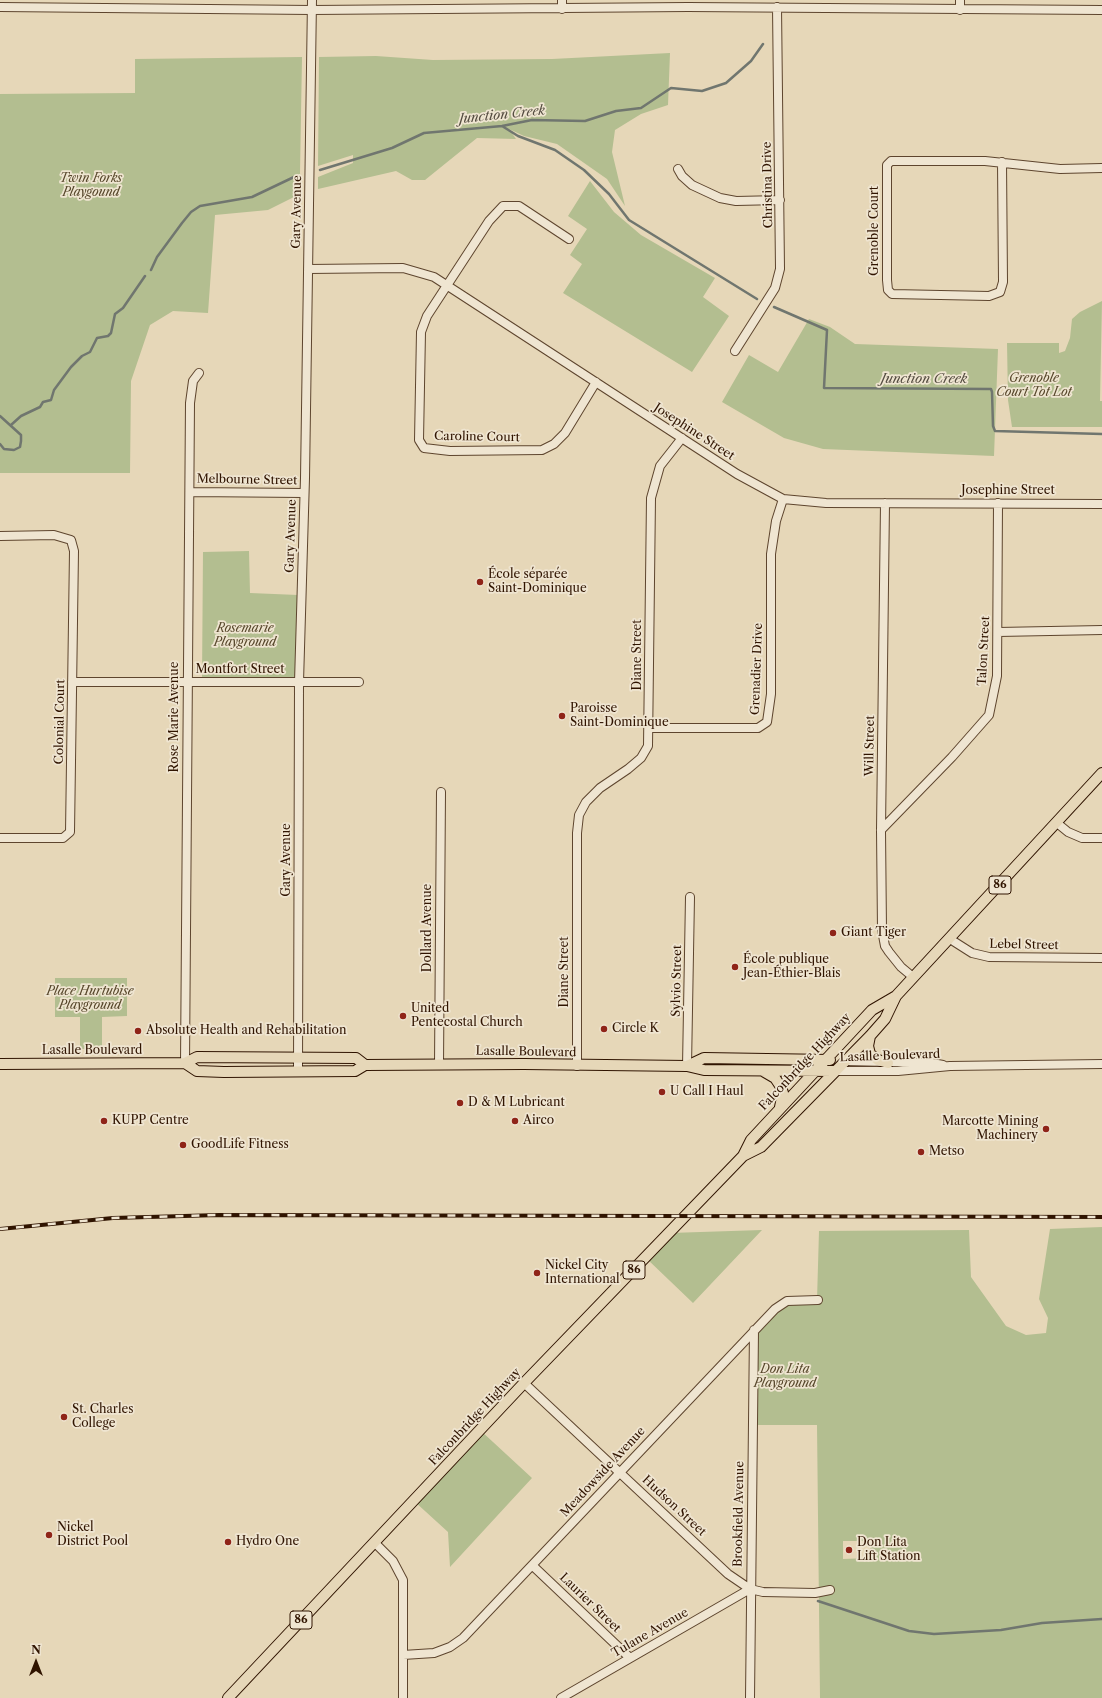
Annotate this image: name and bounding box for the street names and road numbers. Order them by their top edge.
street label: Christina Drive [760,142,776,228]
street label: Gary Avenue [289,175,305,249]
street label: Grenoble Court [868,186,882,276]
street label: Josephine Street [651,401,737,463]
street label: Caroline Court [434,429,520,445]
street label: Melbourne Street [197,472,297,488]
street label: Josephine Street [961,484,1055,498]
street label: Gary Avenue [283,499,299,573]
street label: Talon Street [975,616,993,686]
street label: Diane Street [631,619,645,691]
street label: Grenadier Drive [748,623,766,715]
street label: Rose Marie Avenue [168,662,182,772]
street label: Montfort Street [196,663,284,677]
street label: Colonial Court [52,679,68,765]
street label: Will Street [862,715,878,777]
street label: Gary Avenue [280,823,294,897]
road number: 86 [989,876,1011,894]
street label: Dollard Avenue [421,884,435,972]
street label: Diane Street [558,936,572,1008]
street label: Lebel Street [989,937,1059,953]
street label: Sylvio Street [669,945,685,1017]
street label: Falconbridge Highway [756,1010,854,1114]
street label: Lasalle Boulevard [42,1044,142,1058]
street label: Lasalle Boulevard [476,1044,576,1060]
street label: Lasalle Boulevard [839,1047,941,1065]
road number: 86 [623,1261,645,1279]
street label: Falconbridge Highway [426,1365,524,1469]
street label: Meadowside Avenue [558,1424,648,1520]
street label: Brookfield Avenue [731,1461,747,1567]
street label: Hudson Street [639,1473,709,1539]
street label: Laurier Street [556,1570,624,1636]
street label: Tulane Avenue [609,1605,691,1661]
road number: 86 [290,1611,312,1629]

